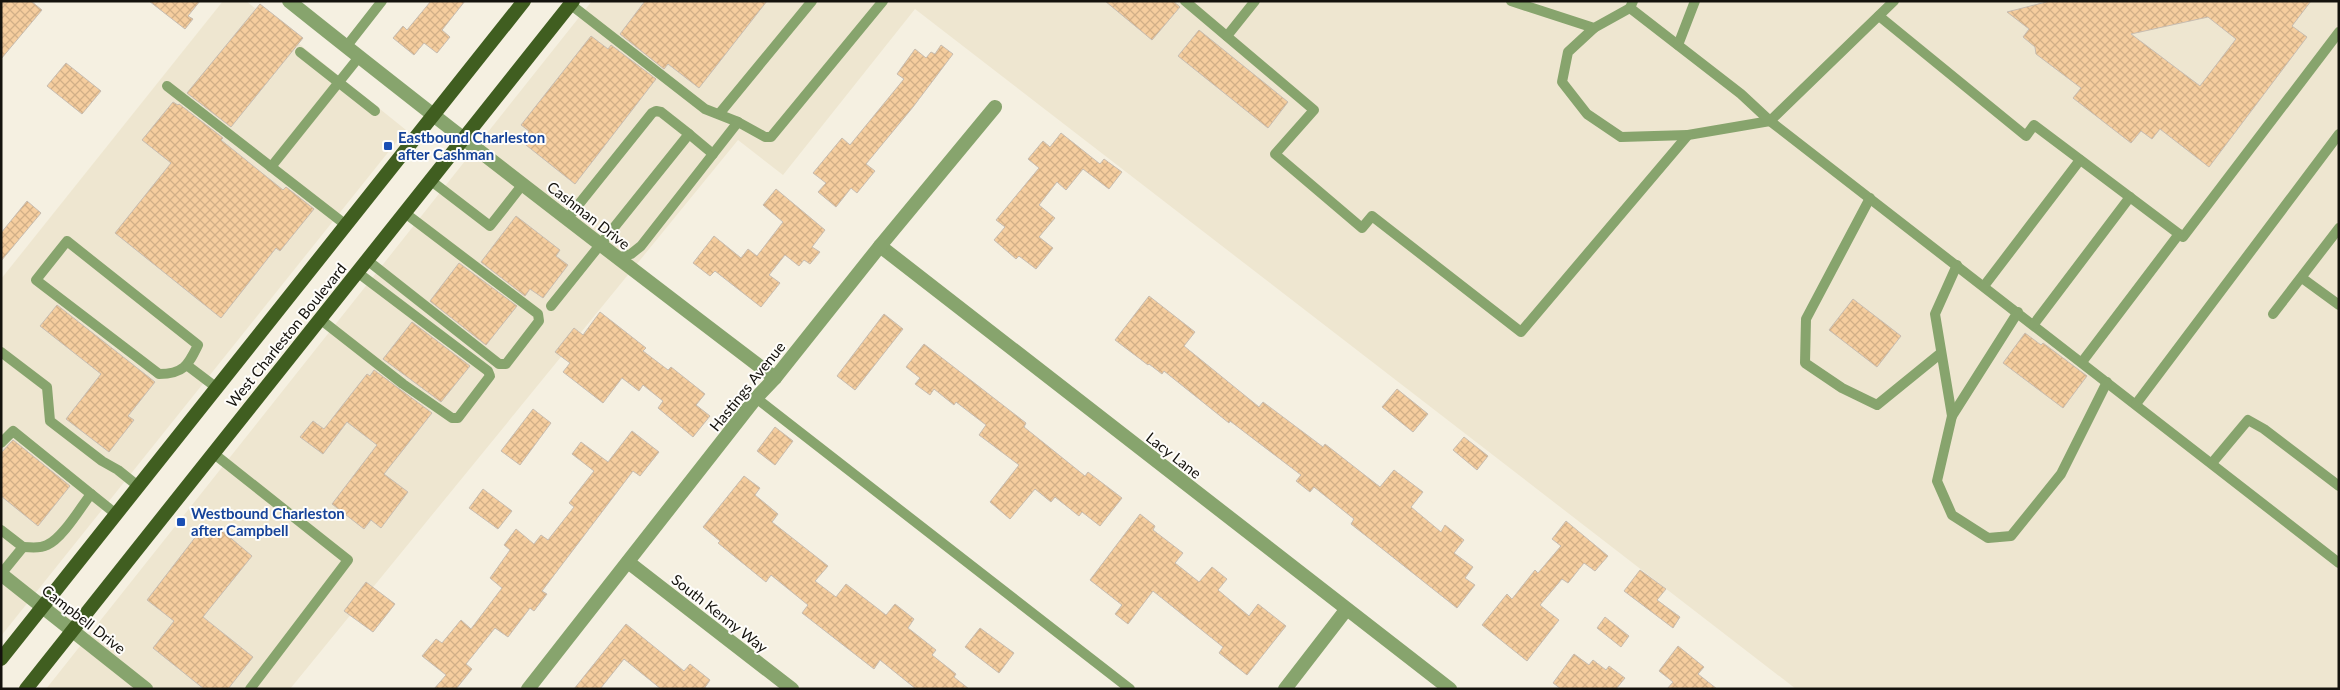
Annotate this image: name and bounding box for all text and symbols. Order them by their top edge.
place label: Eastbound Charleston after Cashman [398,128,545,163]
marker: Eastbound Charleston after Cashman [382,140,394,152]
street label: Cashman Drive [544,177,634,253]
street label: West Charleston Boulevard [222,259,350,411]
street label: Hastings Avenue [705,338,789,434]
street label: Lacy Lane [1143,428,1205,482]
place label: Westbound Charleston after Campbell [191,504,345,539]
marker: Westbound Charleston after Campbell [175,516,187,528]
street label: South Kenny Way [668,570,772,656]
street label: Campbell Drive [39,581,129,657]

